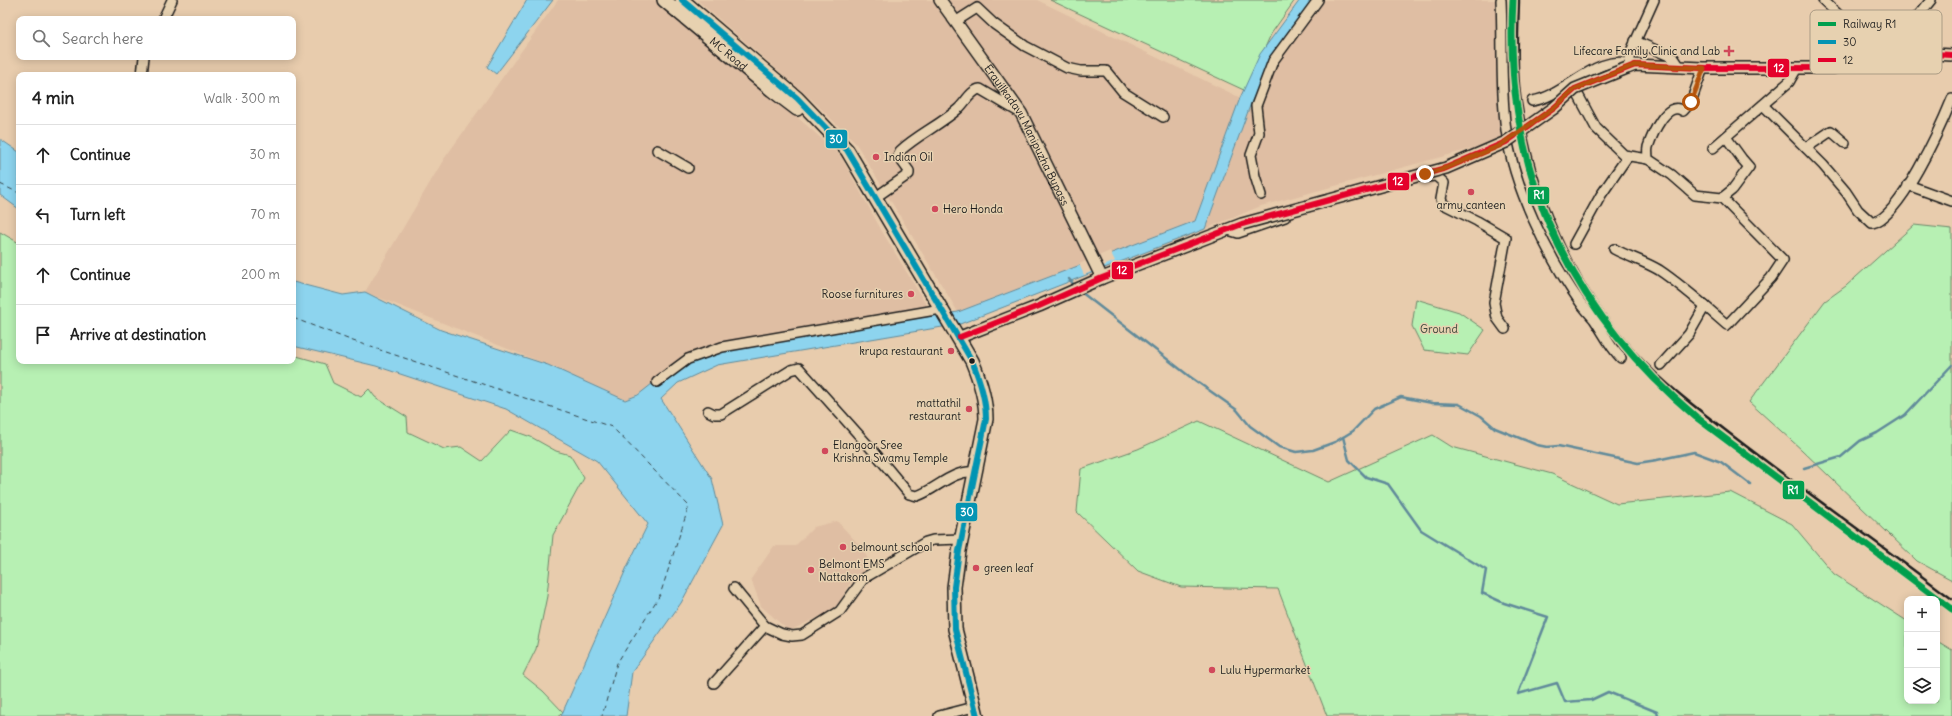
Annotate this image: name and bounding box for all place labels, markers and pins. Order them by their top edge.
place label: Lifecare Family Clinic and Lab [1573,44,1720,58]
marker: Lifecare Family Clinic and Lab [1723,45,1735,57]
place label: Indian Oil [884,150,933,164]
marker: Indian Oil [871,152,881,162]
marker: army canteen [1466,187,1476,197]
place label: army canteen [1436,198,1506,212]
place label: Hero Honda [943,202,1003,216]
marker: Hero Honda [930,204,940,214]
place label: Roose furnitures [822,287,903,301]
marker: Roose furnitures [906,289,916,299]
place label: krupa restaurant [859,344,943,358]
marker: krupa restaurant [946,346,956,356]
unlabelled marker [967,356,977,366]
place label: mattathil restaurant [909,396,961,423]
marker: mattathil restaurant [964,404,974,414]
place label: Elangoor Sree Krishna Swamy Temple [833,438,948,465]
marker: Elangoor Sree Krishna Swamy Temple [820,446,830,456]
place label: belmount school [851,540,932,554]
marker: belmount school [838,542,848,552]
place label: Belmont EMS Nattakom [819,557,885,584]
place label: green leaf [984,561,1034,575]
marker: green leaf [971,563,981,573]
marker: Belmont EMS Nattakom [806,565,816,575]
place label: Lulu Hypermarket [1220,663,1310,677]
marker: Lulu Hypermarket [1207,665,1217,675]

